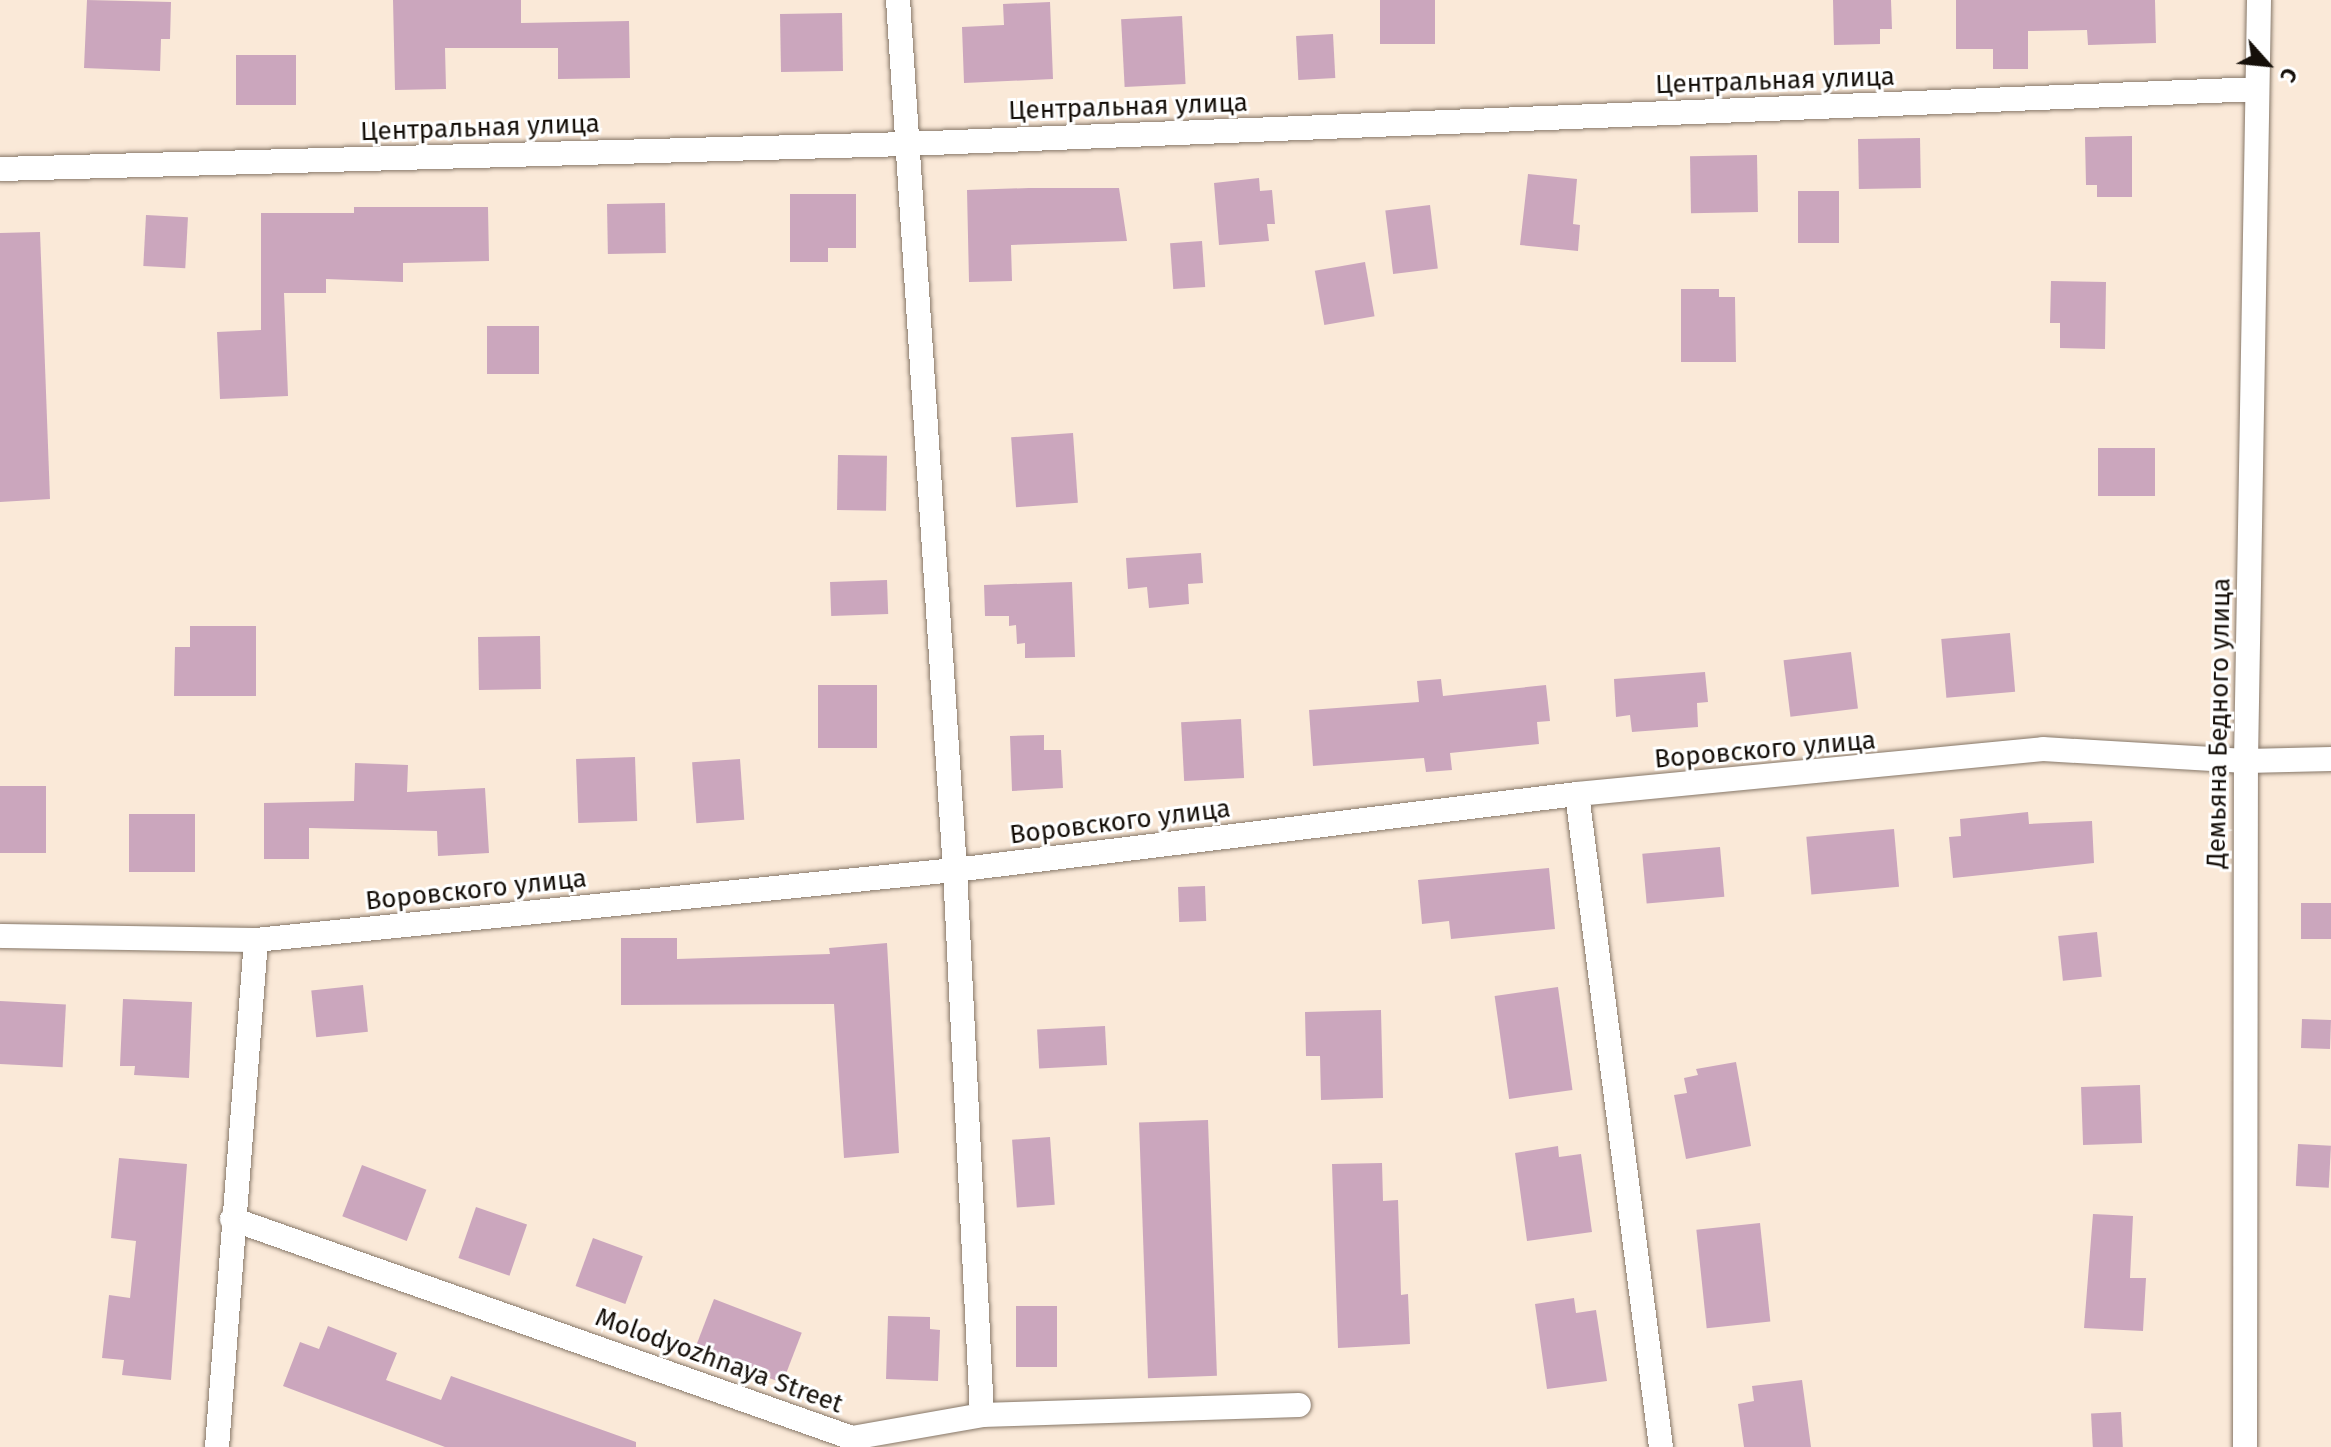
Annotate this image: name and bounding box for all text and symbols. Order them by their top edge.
north arrow [2227,24,2307,104]
street label: Центральная улица [1655,61,1895,101]
text: С [2274,63,2304,87]
street label: Центральная улица [1008,87,1248,127]
street label: Центральная улица [360,108,600,148]
street label: Демьяна Бедного улица [2201,577,2237,869]
street label: Воровского улица [1653,725,1877,775]
street label: Воровского улица [1008,793,1232,851]
street label: Воровского улица [364,863,588,917]
street label: Molodyozhnaya Street [591,1302,847,1420]

